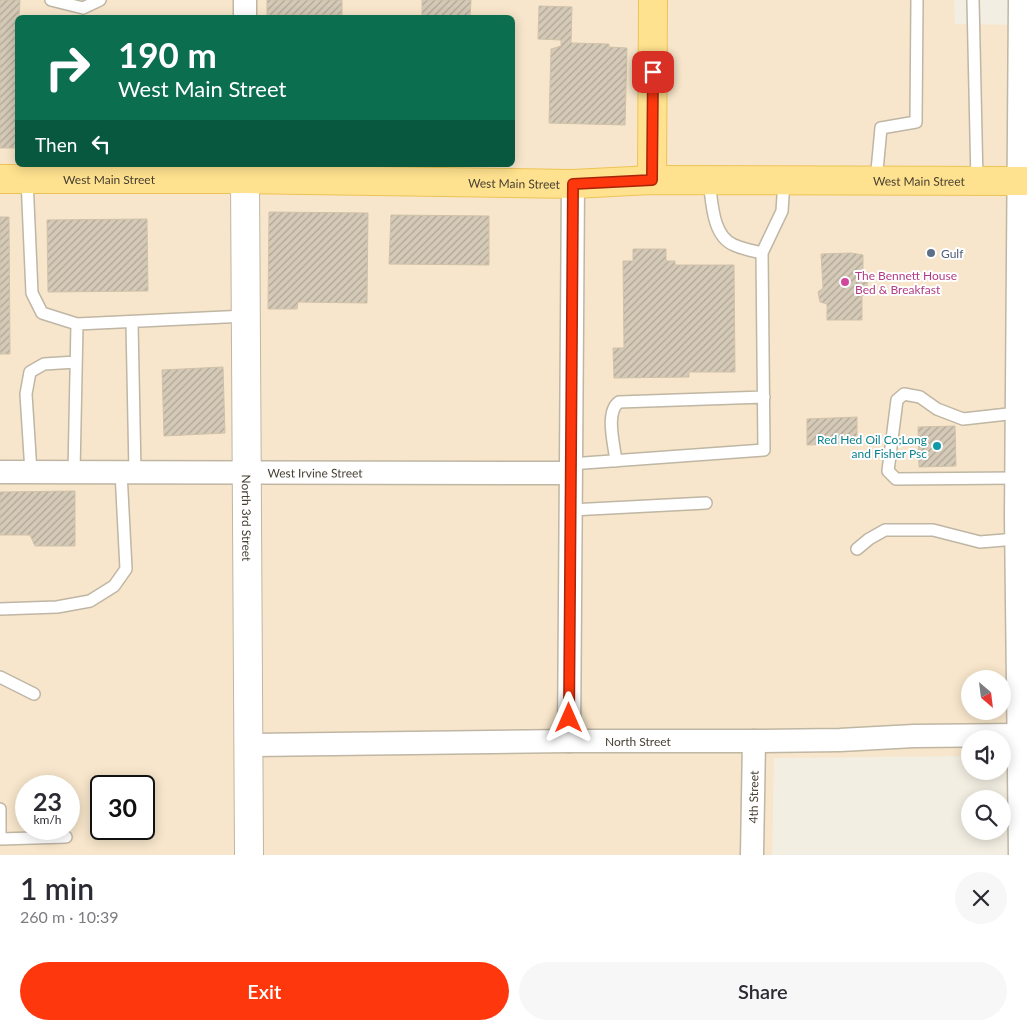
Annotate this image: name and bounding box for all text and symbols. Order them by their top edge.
text: 190 m [118,33,217,75]
icon: right [35,35,100,100]
pin [632,51,674,93]
icon: arrive [639,58,667,86]
text: West Main Street [118,75,286,102]
icon: left [87,130,115,158]
text: Then [35,133,77,156]
street label: West Main Street [63,172,156,187]
street label: West Main Street [873,173,966,188]
street label: West Main Street [468,175,561,191]
place label: Gulf [941,246,964,261]
marker: Gulf [925,247,937,259]
place label: The Bennett House Bed & Breakfast [855,268,957,297]
marker: The Bennett House Bed & Breakfast [839,276,851,288]
place label: Red Hed Oil Co;Long and Fisher Psc [817,432,927,461]
marker: Red Hed Oil Co;Long and Fisher Psc [931,440,943,452]
street label: West Irvine Street [267,465,363,480]
street label: North 3rd Street [239,475,255,562]
north arrow [961,670,1011,720]
map controls [961,670,1011,840]
position arrow [542,691,594,743]
button: sound [961,730,1011,780]
street label: North Street [605,734,672,749]
street label: 4th Street [745,770,761,823]
speed limit sign: 30 [90,775,155,840]
text: 23 [33,786,62,816]
button: search [961,790,1011,840]
text: km/h [33,812,62,827]
text: 1 min [20,870,94,906]
button: close [955,872,1007,924]
text: 260 m · 10:39 [20,907,119,926]
button: Exit [20,962,509,1020]
button: Share [519,962,1007,1020]

